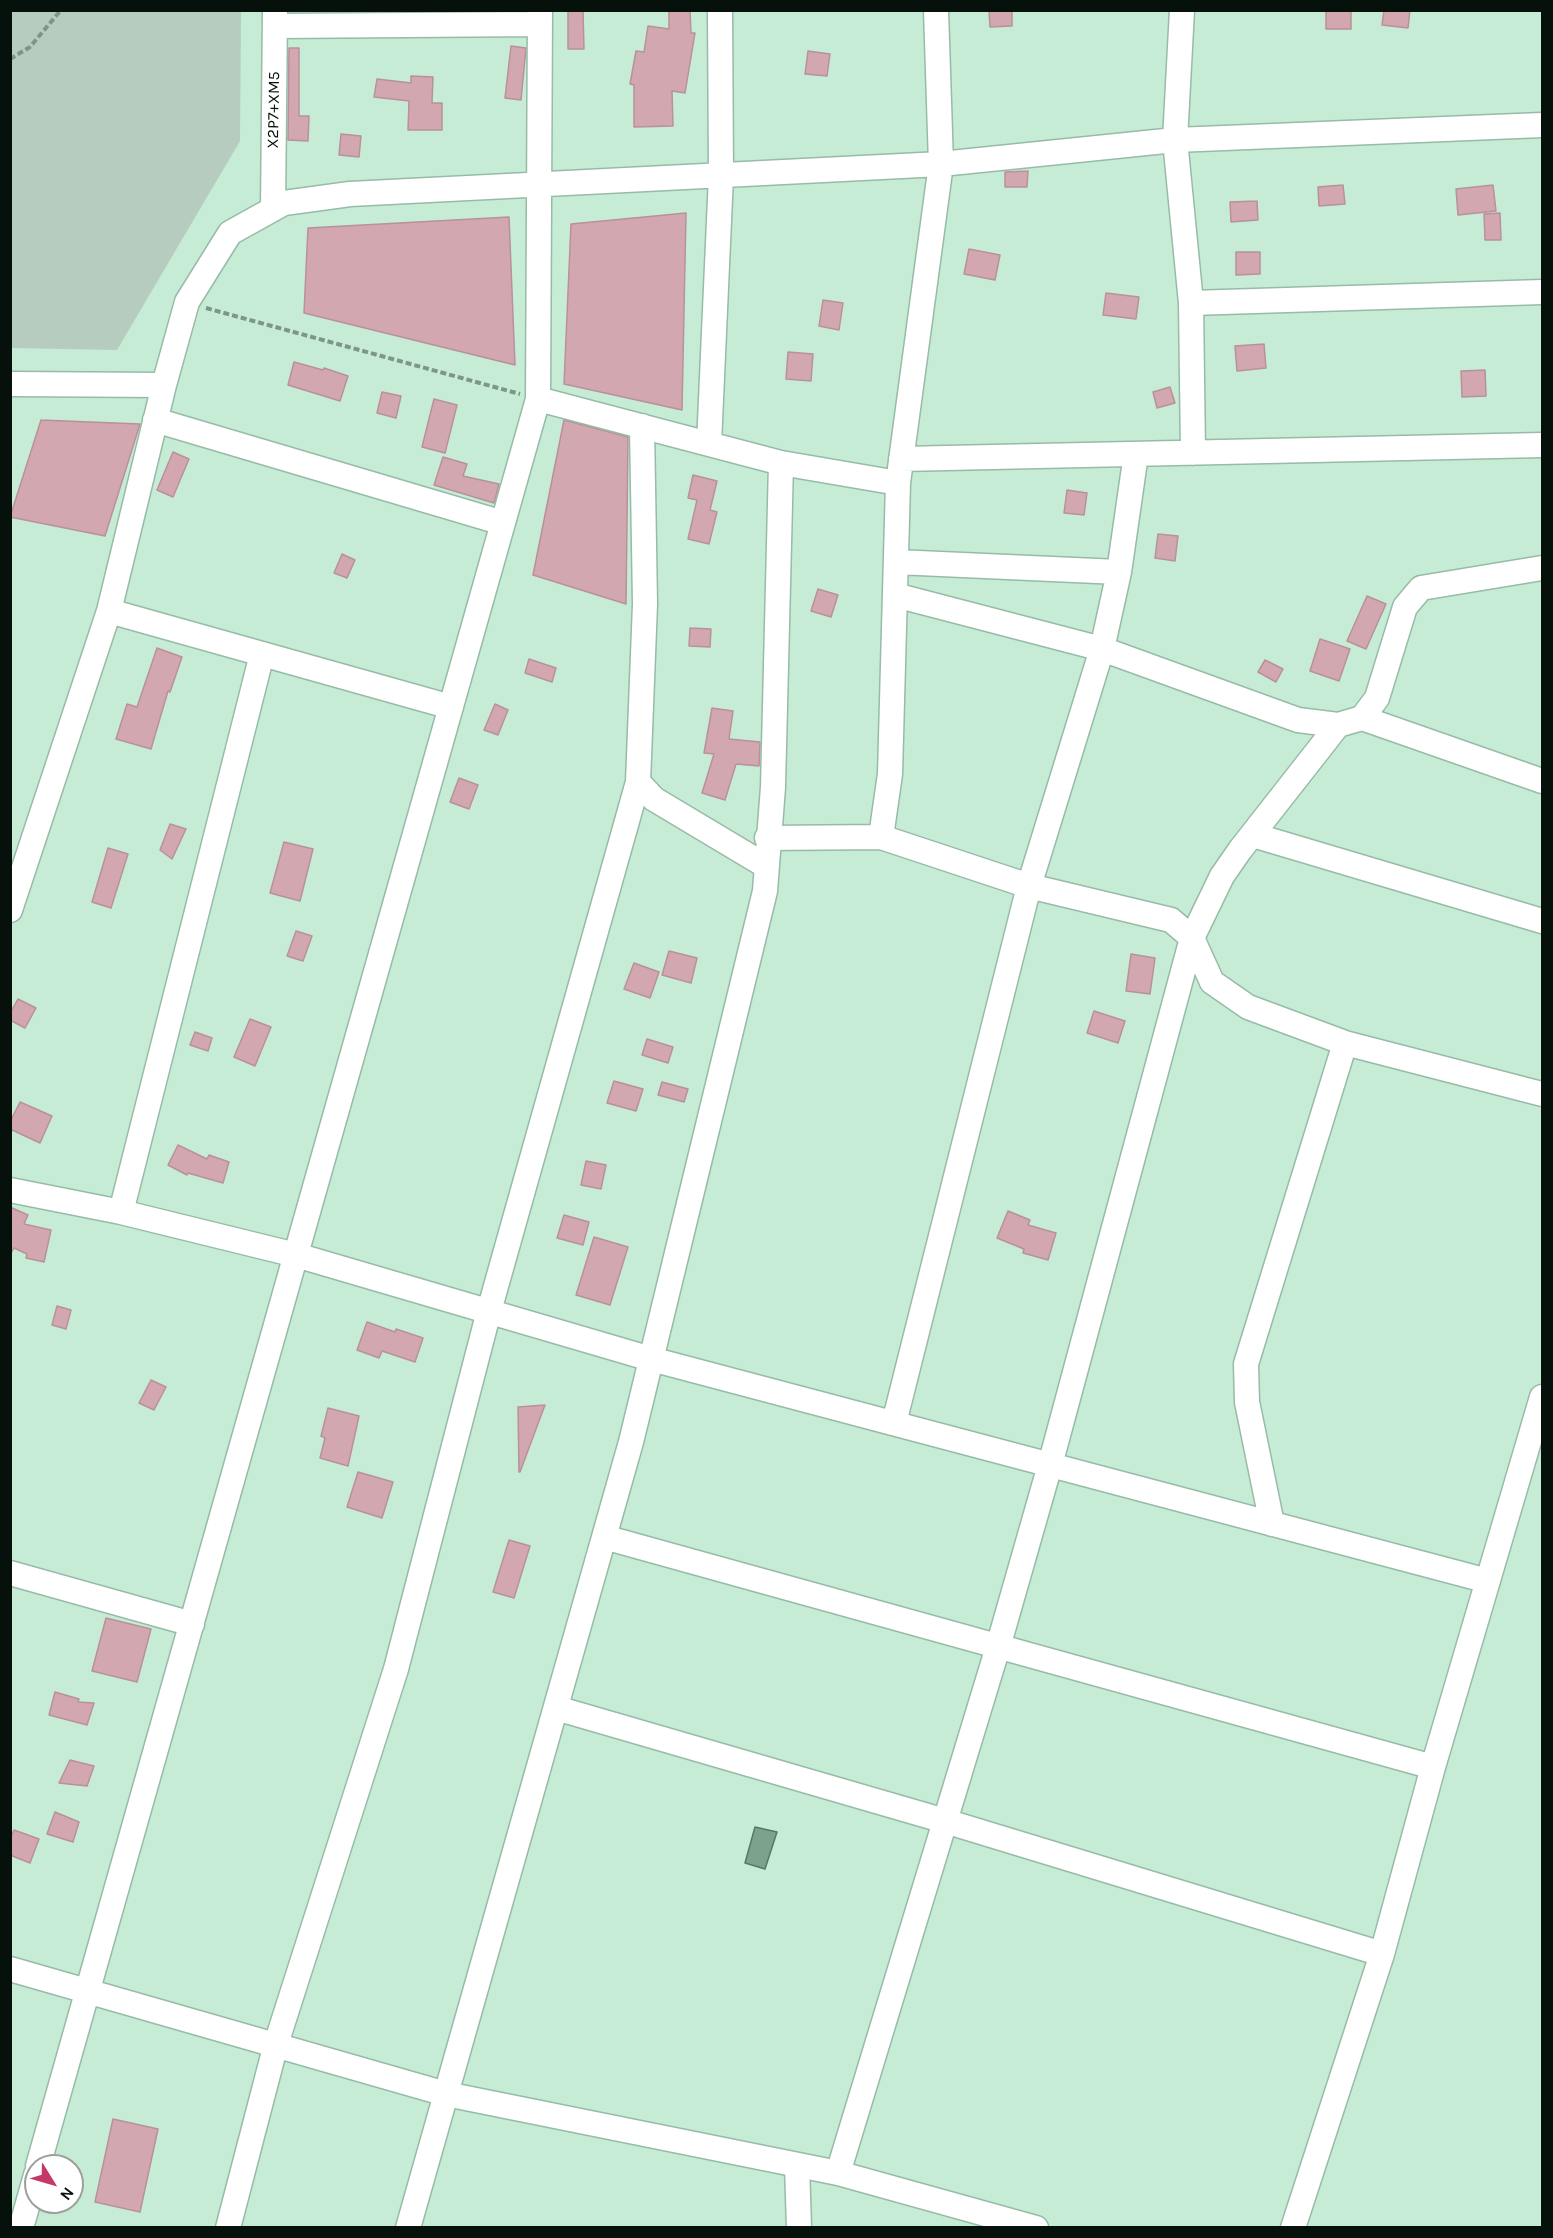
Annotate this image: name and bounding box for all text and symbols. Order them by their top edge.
street label: X2P7+XM5 [264,71,284,149]
north arrow [24,2154,84,2214]
text: N [56,2184,78,2204]

